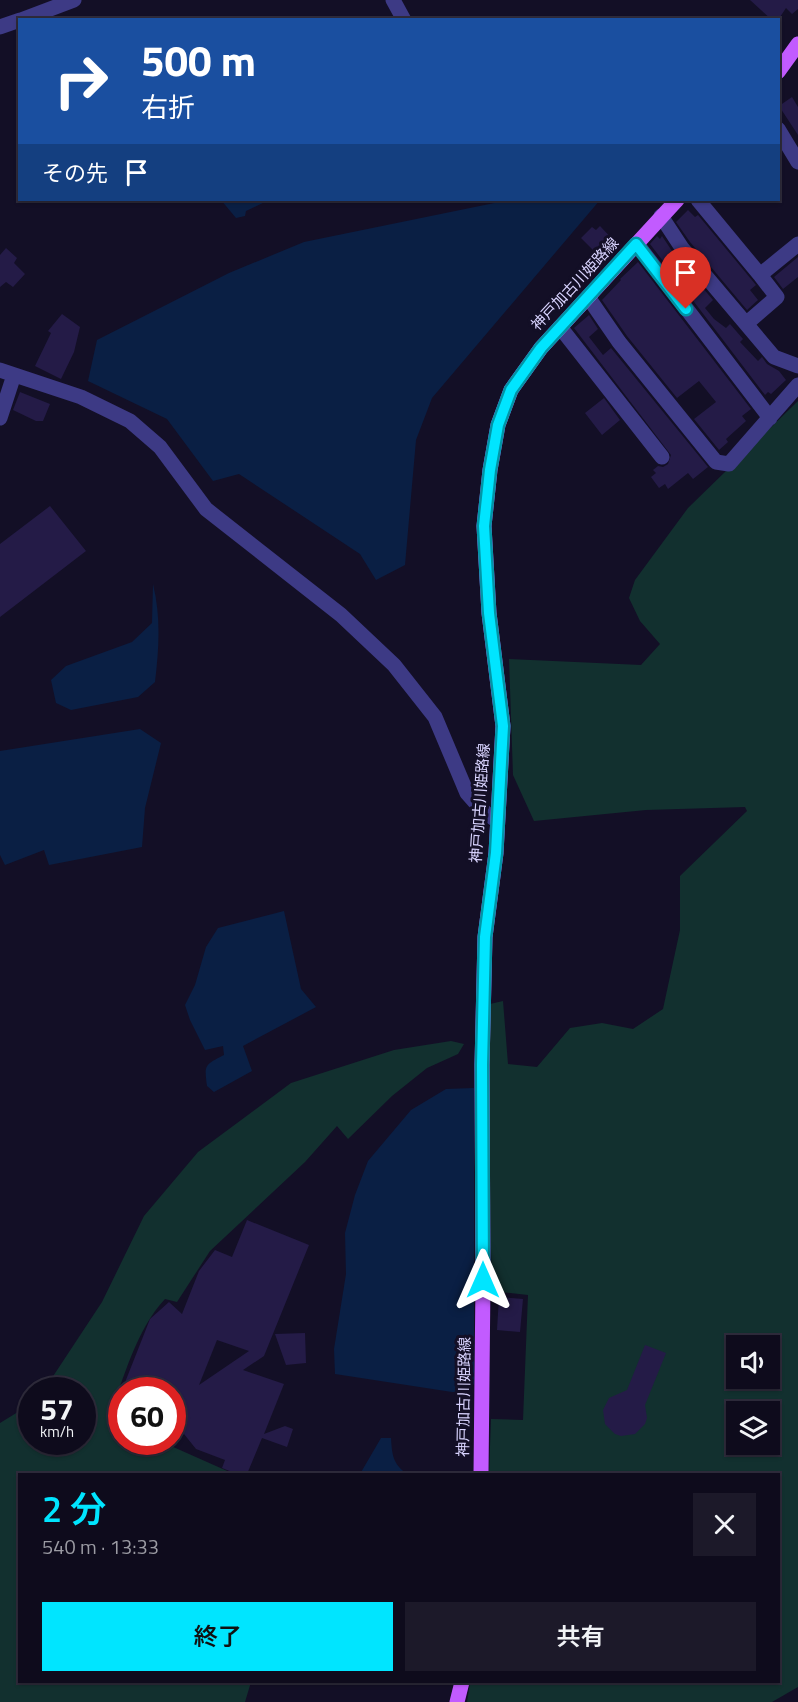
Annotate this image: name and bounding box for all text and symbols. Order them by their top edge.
text: 500 m [141,28,256,92]
icon: right [42,42,120,120]
text: 右折 [141,86,195,127]
text: その先 [42,156,108,190]
icon: arrive [120,156,153,189]
street label: 神戸加古川姫路線 [525,232,624,335]
pin [660,247,711,309]
icon: arrive [669,256,702,289]
street label: 神戸加古川姫路線 [464,742,495,864]
position arrow [451,1248,515,1312]
map controls [726,1335,780,1455]
button: sound [726,1335,780,1389]
street label: 神戸加古川姫路線 [451,1337,476,1457]
speed limit sign: 60 [108,1377,186,1455]
text: 57 [40,1386,74,1432]
button: layers [726,1401,780,1455]
text: km/h [40,1420,74,1443]
text: 2 分 [42,1481,106,1536]
button: close [693,1493,756,1556]
text: 540 m · 13:33 [42,1531,159,1562]
button: 終了 [42,1602,393,1671]
button: 共有 [405,1602,756,1671]

